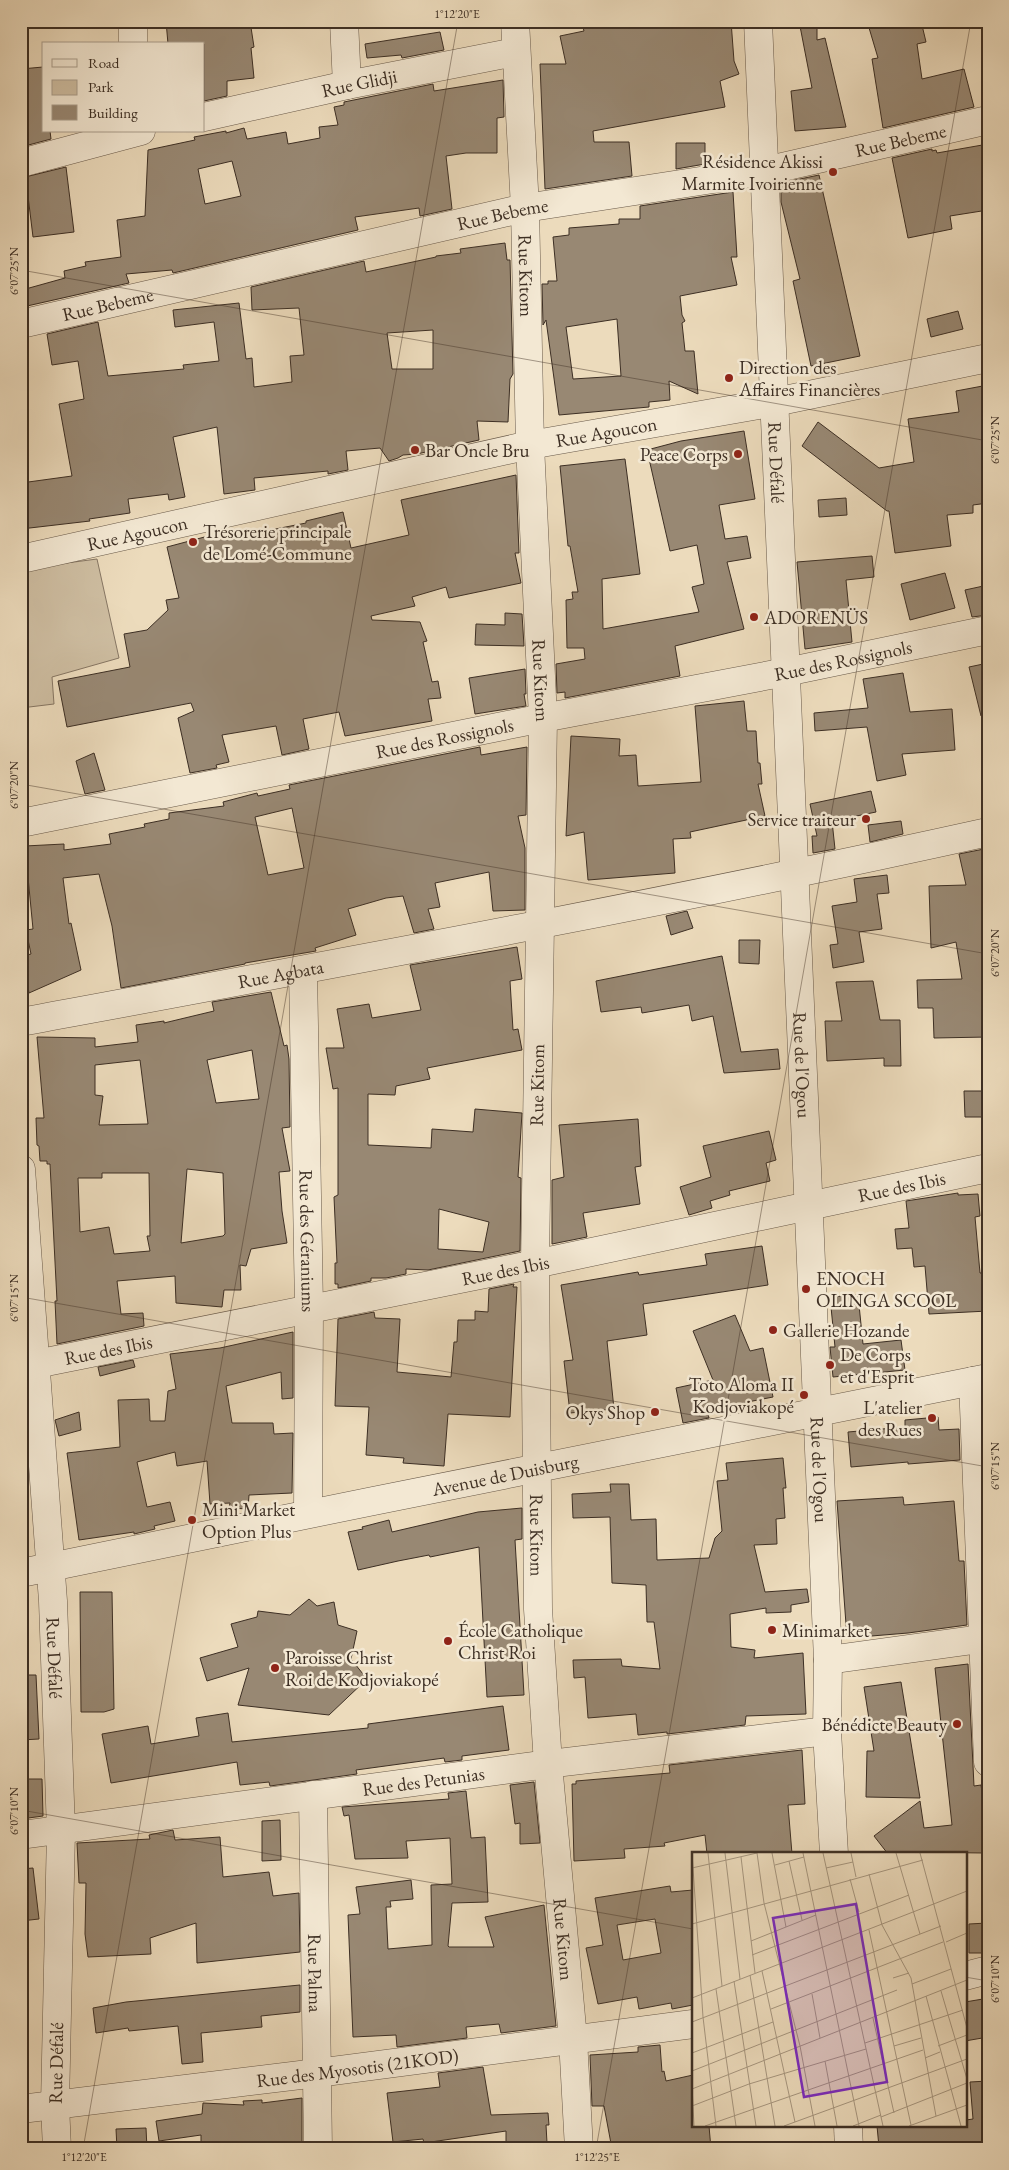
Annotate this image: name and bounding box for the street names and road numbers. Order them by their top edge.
street label: Rue Glidji [319,63,399,103]
street label: Rue Bebeme [852,117,949,163]
street label: Rue Bebeme [454,192,550,236]
street label: Rue Kitom [513,234,540,317]
street label: Rue Bebeme [60,281,156,327]
street label: Rue Agoucon [554,410,659,453]
street label: Rue Défalé [763,421,791,504]
street label: Rue Agoucon [84,510,190,556]
street label: Rue des Rossignols [772,634,914,686]
street label: Rue Kitom [527,639,556,722]
street label: Rue des Rossignols [373,712,516,764]
street label: Rue Agbata [236,953,326,994]
street label: Rue de l'Ogou [788,1011,817,1119]
street label: Rue Kitom [524,1043,550,1126]
street label: Rue des Ibis [856,1165,948,1208]
street label: Rue des Géraniums [294,1169,322,1312]
street label: Rue des Ibis [459,1249,552,1291]
street label: Rue des Ibis [62,1329,154,1371]
street label: Rue de l'Ogou [805,1416,835,1523]
street label: Avenue de Duisburg [429,1448,581,1502]
street label: Rue Kitom [525,1494,550,1577]
street label: Rue Défalé [41,1617,69,1699]
street label: Rue des Petunias [361,1760,486,1801]
street label: Rue Kitom [548,1897,580,1982]
street label: Rue Palma [302,1933,329,2013]
street label: Rue Défalé [43,2022,69,2104]
street label: Rue des Myosotis (21KOD) [255,2042,460,2093]

